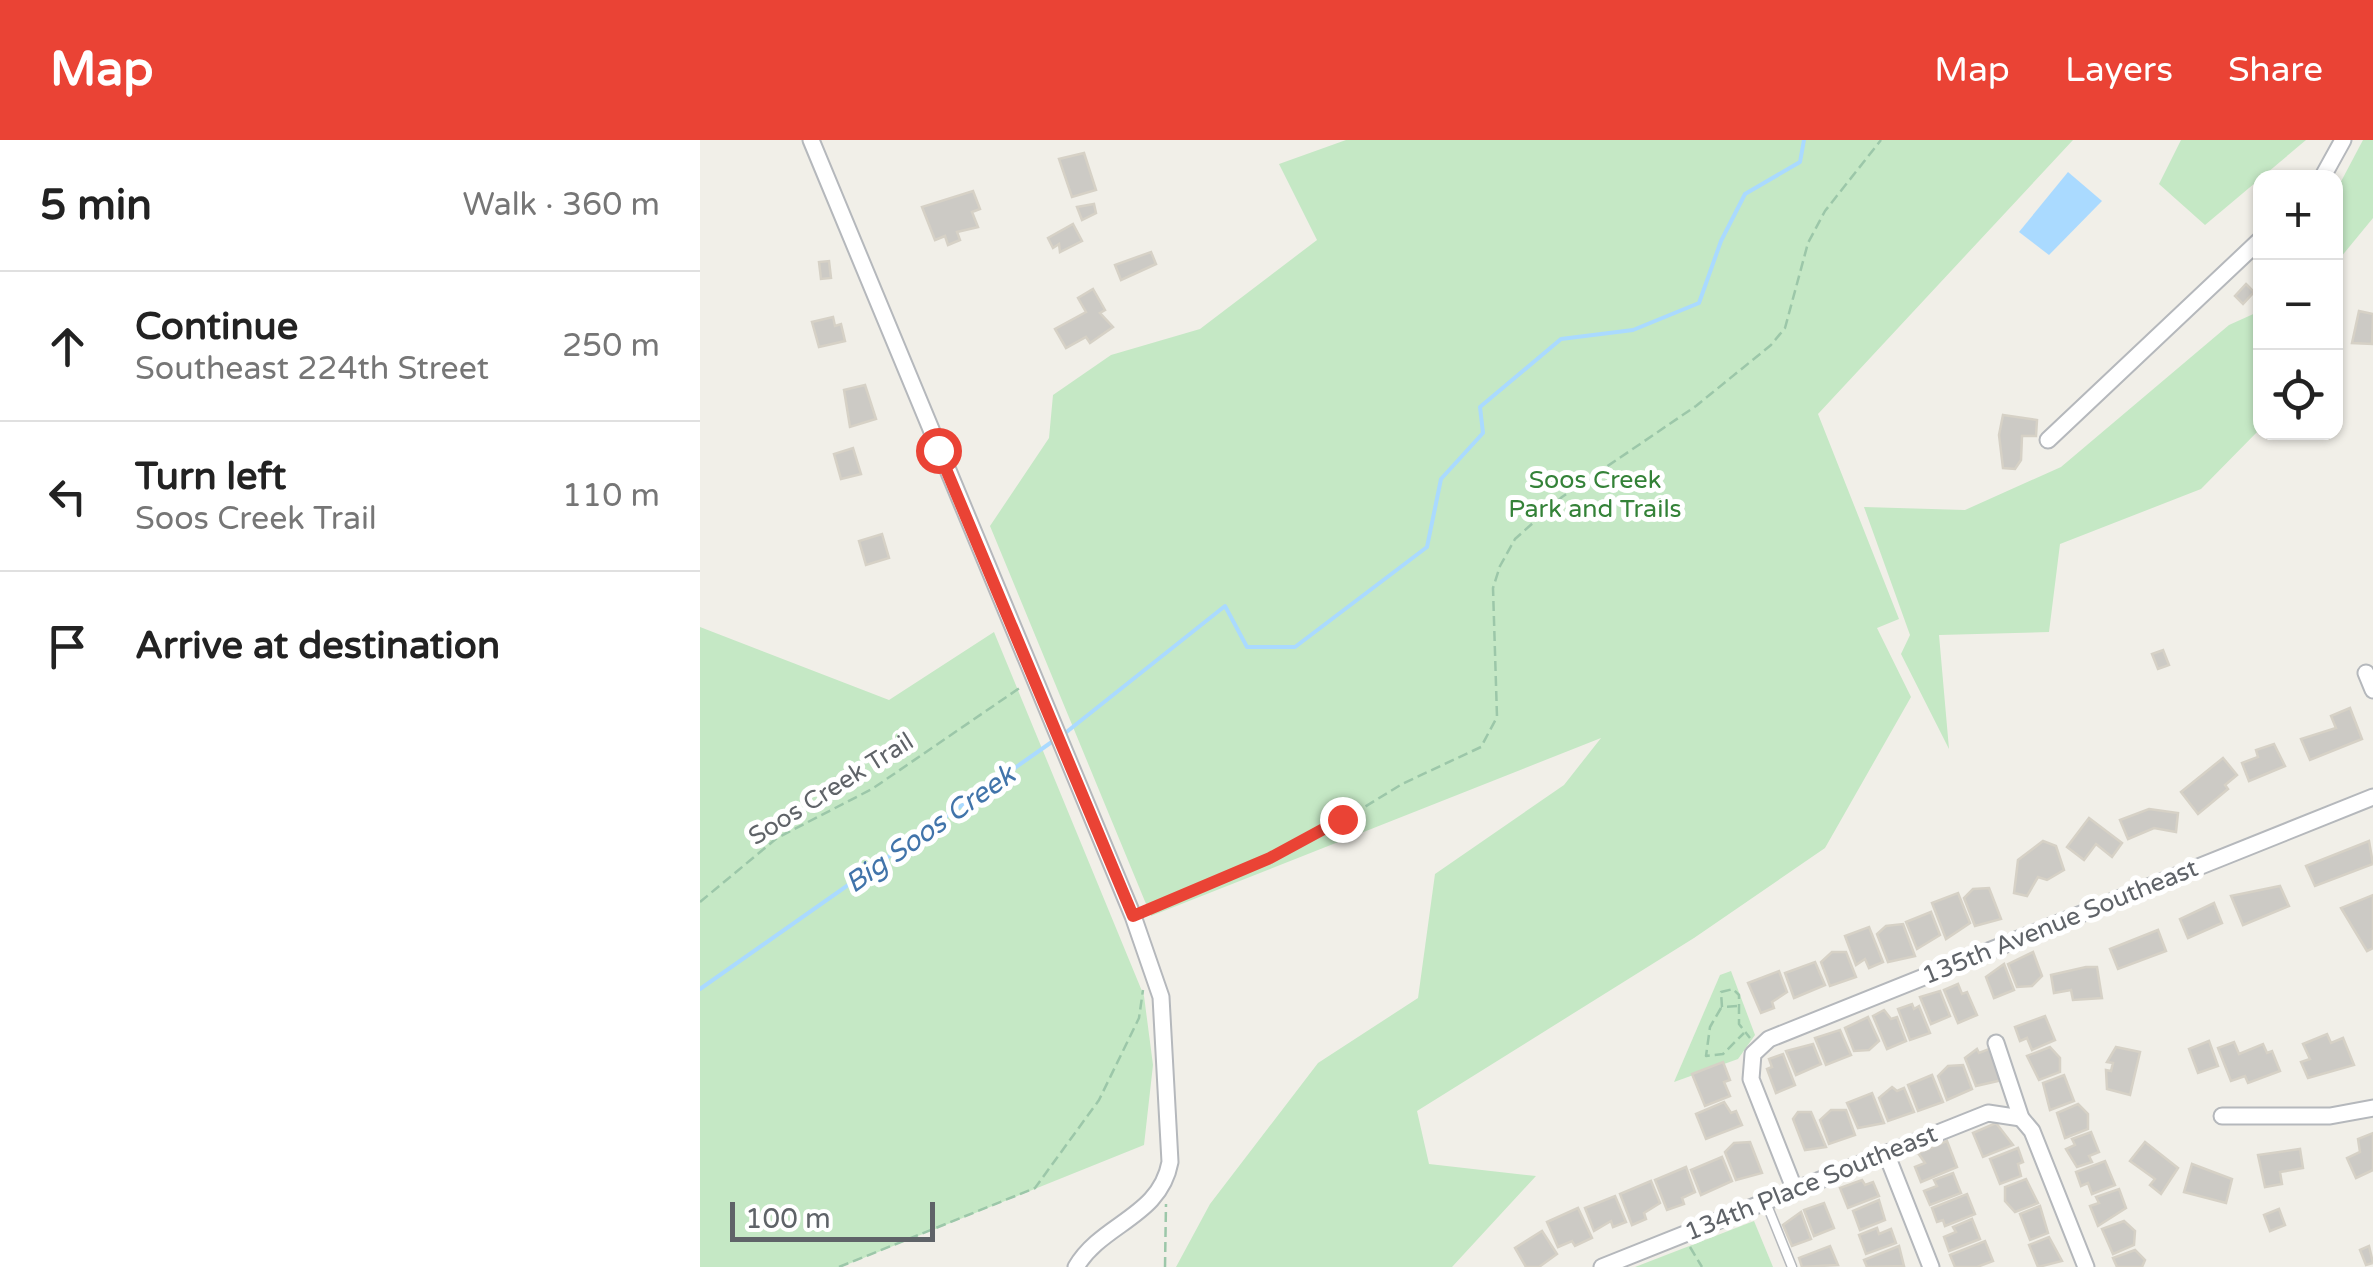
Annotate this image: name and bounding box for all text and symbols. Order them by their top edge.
text: Map [50,41,154,99]
text: Map [1934,49,2010,91]
text: Layers [2065,49,2173,91]
text: Share [2228,49,2323,91]
map controls [2253,170,2343,440]
button: + [2253,170,2343,260]
text: 5 min [40,180,152,231]
text: Walk · 360 m [463,186,660,224]
button: − [2253,260,2343,350]
text: Continue [135,304,298,350]
icon: ahead [40,319,95,374]
text: 250 m [562,327,660,365]
text: Southeast 224th Street [135,350,489,388]
button: locate [2253,350,2343,440]
route start [916,428,962,474]
text: Turn left [135,454,286,500]
park label: Soos Creek Park and Trails [1508,465,1682,524]
icon: left [40,469,95,524]
text: 110 m [562,477,660,515]
text: Soos Creek Trail [135,500,377,538]
icon: arrive [40,619,95,674]
text: Arrive at destination [135,623,500,669]
street label: Soos Creek Trail [743,726,919,852]
water label: Big Soos Creek [838,757,1023,900]
route end [1320,797,1366,843]
street label: 135th Avenue Southeast [1918,853,2203,991]
street label: 134th Place Southeast [1680,1118,1942,1247]
scale bar [730,1197,935,1242]
text: 100 m [745,1202,831,1236]

